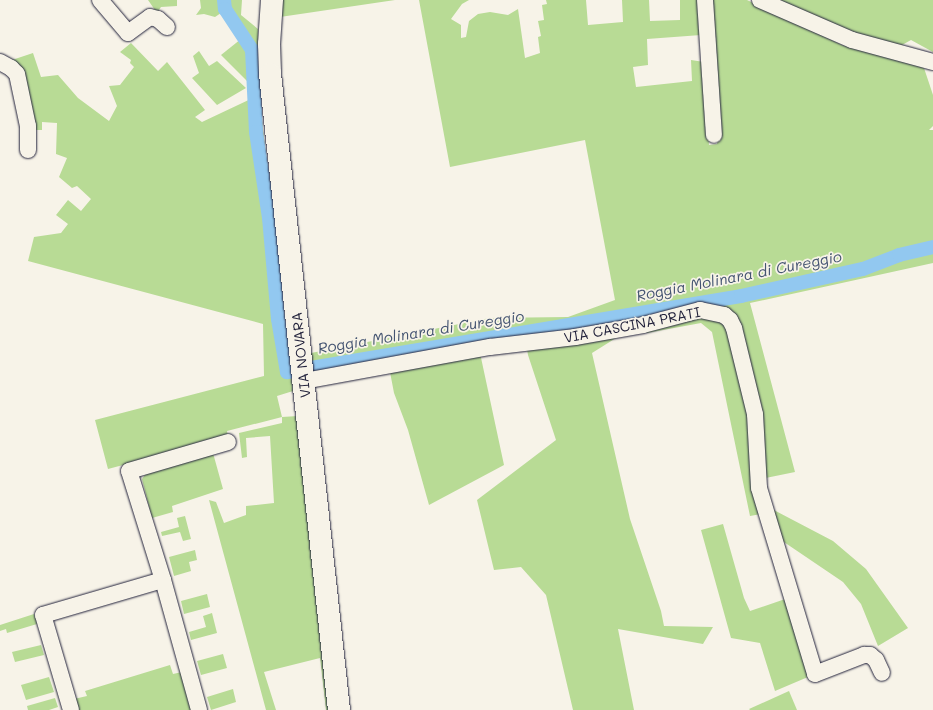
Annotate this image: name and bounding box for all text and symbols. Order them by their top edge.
water label: Roggia Molinara di Cureggio [635,247,843,305]
street label: VIA CASCINA PRATI [562,304,702,346]
water label: Roggia Molinara di Cureggio [317,307,525,357]
street label: VIA NOVARA [288,311,314,399]

